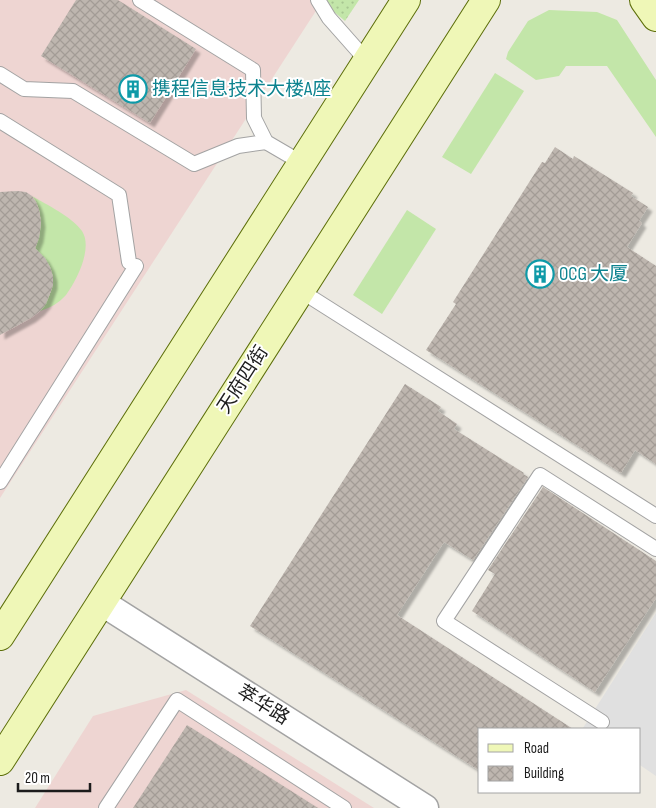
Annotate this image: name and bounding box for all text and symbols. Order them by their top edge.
building icon: 携程信息技术大楼A座 [118,74,148,104]
place label: 携程信息技术大楼A座 [152,78,331,101]
building icon: OCG 大厦 [525,259,555,289]
place label: OCG 大厦 [559,263,628,286]
street label: 天府四街 [213,342,273,418]
street label: 萃华路 [233,680,293,730]
legend [478,728,641,793]
text: Road [524,739,549,758]
scale bar [18,760,90,792]
text: Building [524,764,564,783]
text: 20 m [25,769,50,788]

